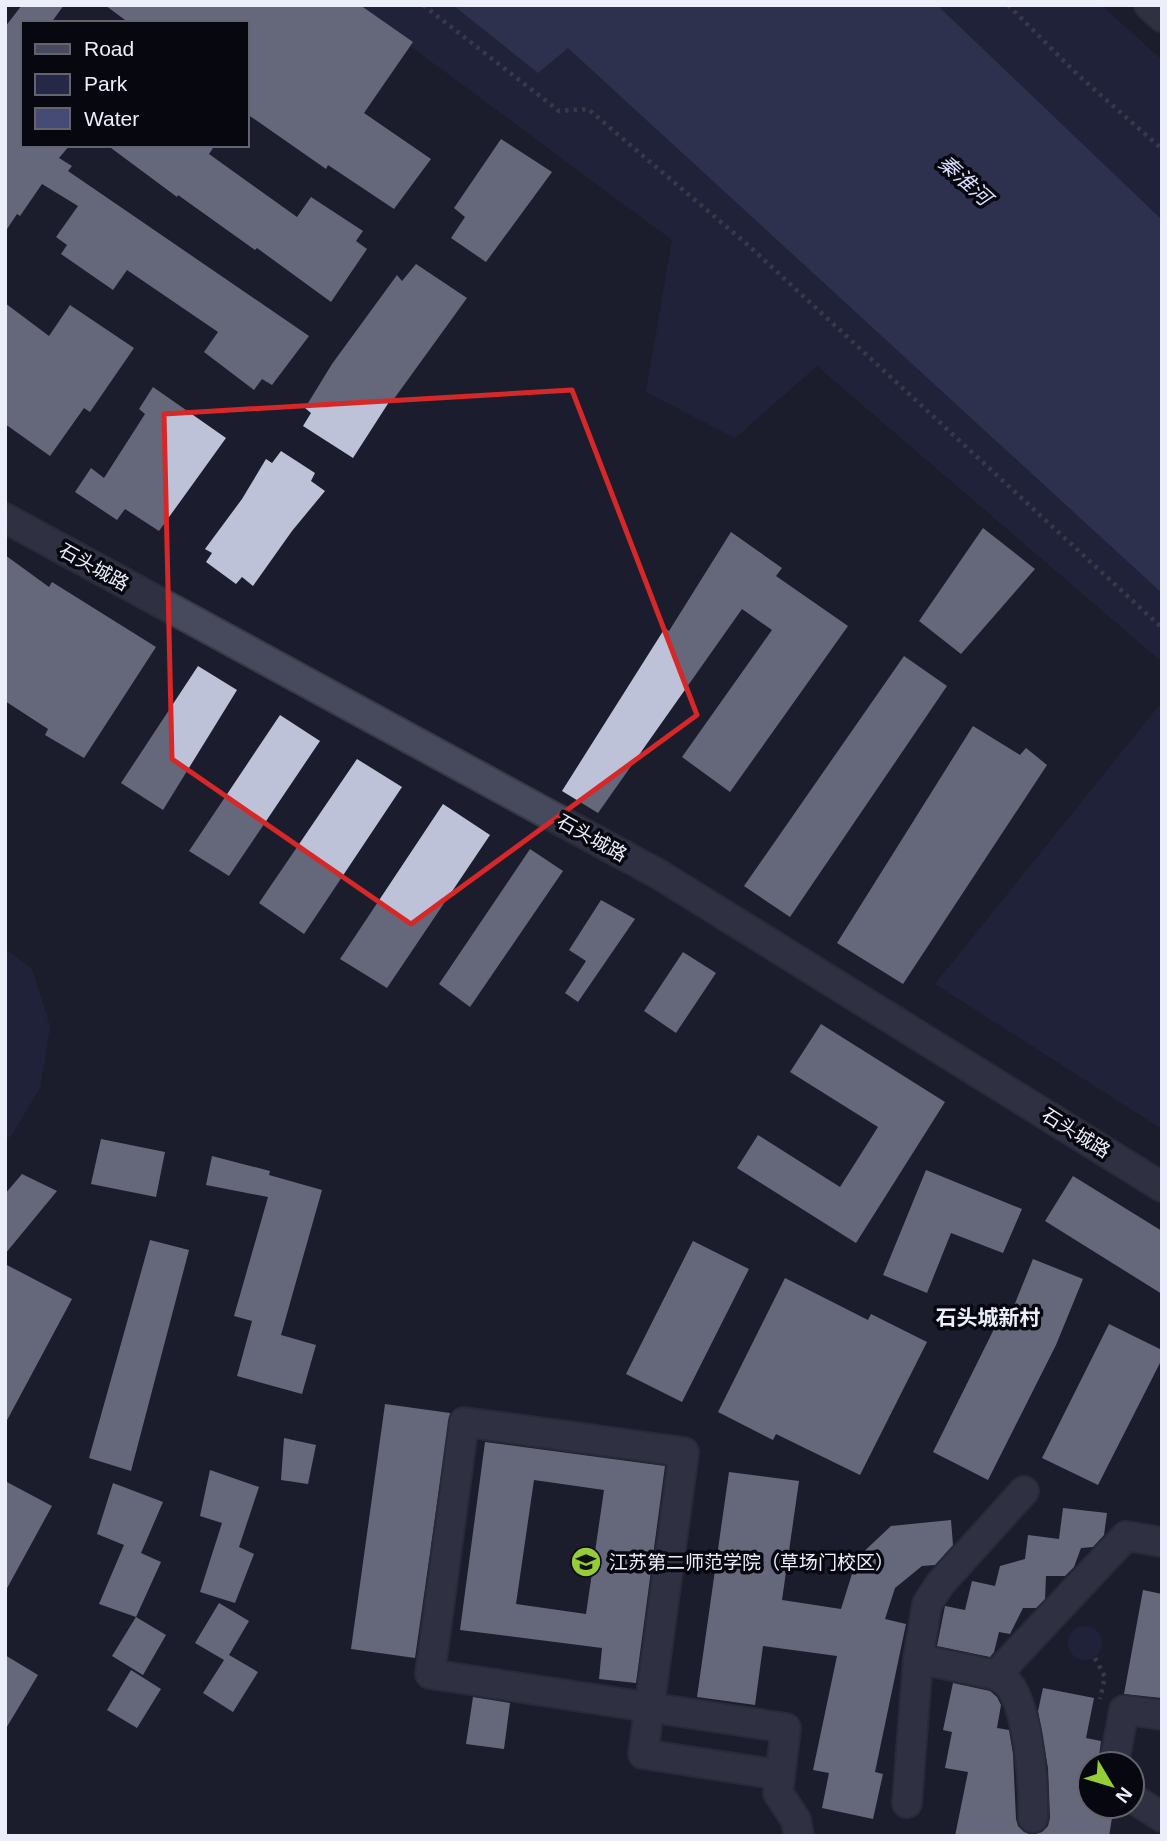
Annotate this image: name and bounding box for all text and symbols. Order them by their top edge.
legend [21,21,248,147]
text: Road [84,37,134,60]
text: Park [84,72,128,95]
text: Water [84,107,139,130]
water label: 秦淮河 [934,150,999,212]
street label: 石头城路 [56,539,132,595]
street label: 石头城路 [554,810,630,866]
street label: 石头城路 [1038,1104,1114,1162]
district label: 石头城新村 [936,1306,1041,1329]
school or university icon: 江苏第二师范学院（草场门校区） [569,1545,603,1579]
place label: 江苏第二师范学院（草场门校区） [609,1552,894,1573]
north arrow [1076,1750,1146,1820]
text: N [1112,1783,1137,1807]

